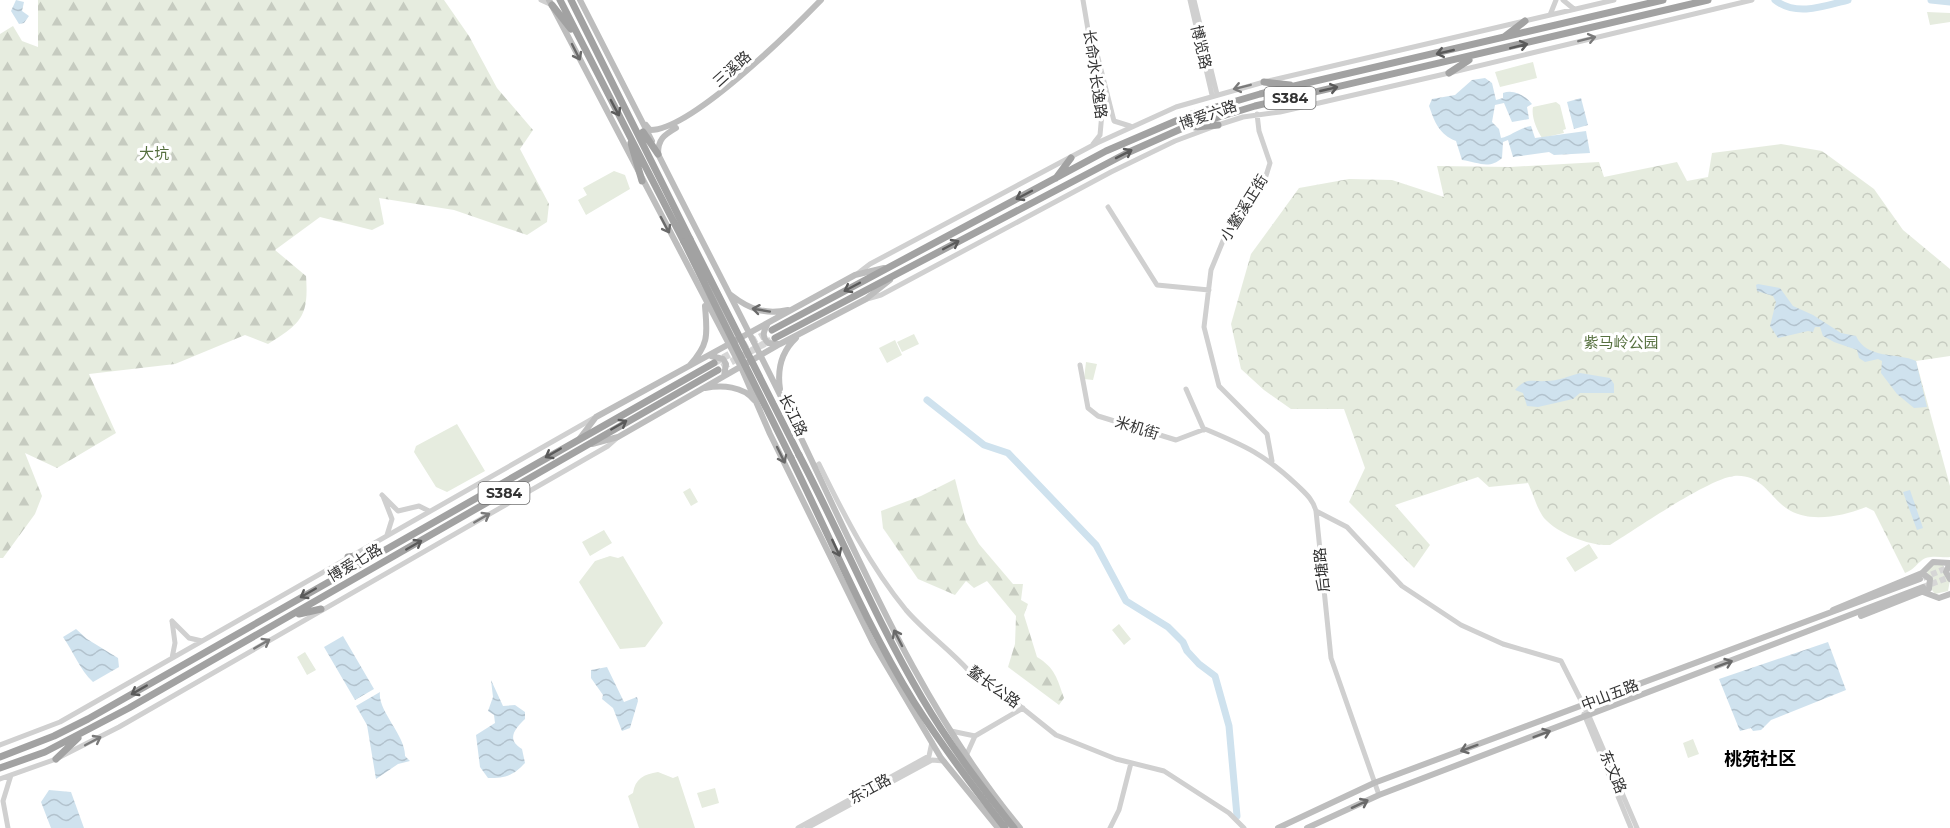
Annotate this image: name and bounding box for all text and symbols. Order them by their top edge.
street label: 博览路 [1187,23,1216,71]
street label: 长命水长逸路 [1080,28,1111,120]
one-way arrow [1577,33,1596,45]
one-way arrow [1509,39,1528,51]
one-way arrow [570,43,582,60]
one-way arrow [1435,46,1454,58]
street label: 三溪路 [709,47,755,91]
one-way arrow [1233,82,1252,94]
one-way arrow [1319,83,1338,94]
road number: S384 [1264,87,1316,109]
street label: 博爱六路 [1176,96,1239,133]
one-way arrow [609,99,621,116]
park label: 大坑 [139,144,169,163]
one-way arrow [1115,148,1132,160]
street label: 小鳌溪正街 [1216,171,1272,245]
one-way arrow [1016,190,1034,201]
one-way arrow [660,216,671,234]
one-way arrow [942,239,960,250]
one-way arrow [844,282,862,293]
one-way arrow [751,304,771,315]
park label: 紫马岭公园 [1583,333,1659,352]
street label: 长江路 [775,390,812,439]
street label: 米机街 [1113,412,1161,443]
one-way arrow [610,419,627,431]
one-way arrow [775,446,787,464]
one-way arrow [545,447,562,459]
road number: S384 [478,482,530,504]
one-way arrow [473,512,490,524]
one-way arrow [830,538,842,556]
street label: 博爱七路 [324,539,385,586]
one-way arrow [405,539,422,551]
street label: 后塘路 [1310,547,1333,593]
one-way arrow [300,587,317,599]
one-way arrow [892,629,903,647]
one-way arrow [253,637,270,649]
one-way arrow [1714,658,1733,669]
street label: 鳌长公路 [964,661,1024,712]
street label: 中山五路 [1578,675,1641,714]
one-way arrow [131,684,148,696]
one-way arrow [1532,727,1551,738]
one-way arrow [84,735,101,747]
one-way arrow [1460,744,1478,755]
street label: 东文路 [1596,747,1631,796]
district label: 桃苑社区 [1724,748,1796,770]
street label: 东江路 [845,769,894,808]
one-way arrow [1351,797,1369,809]

